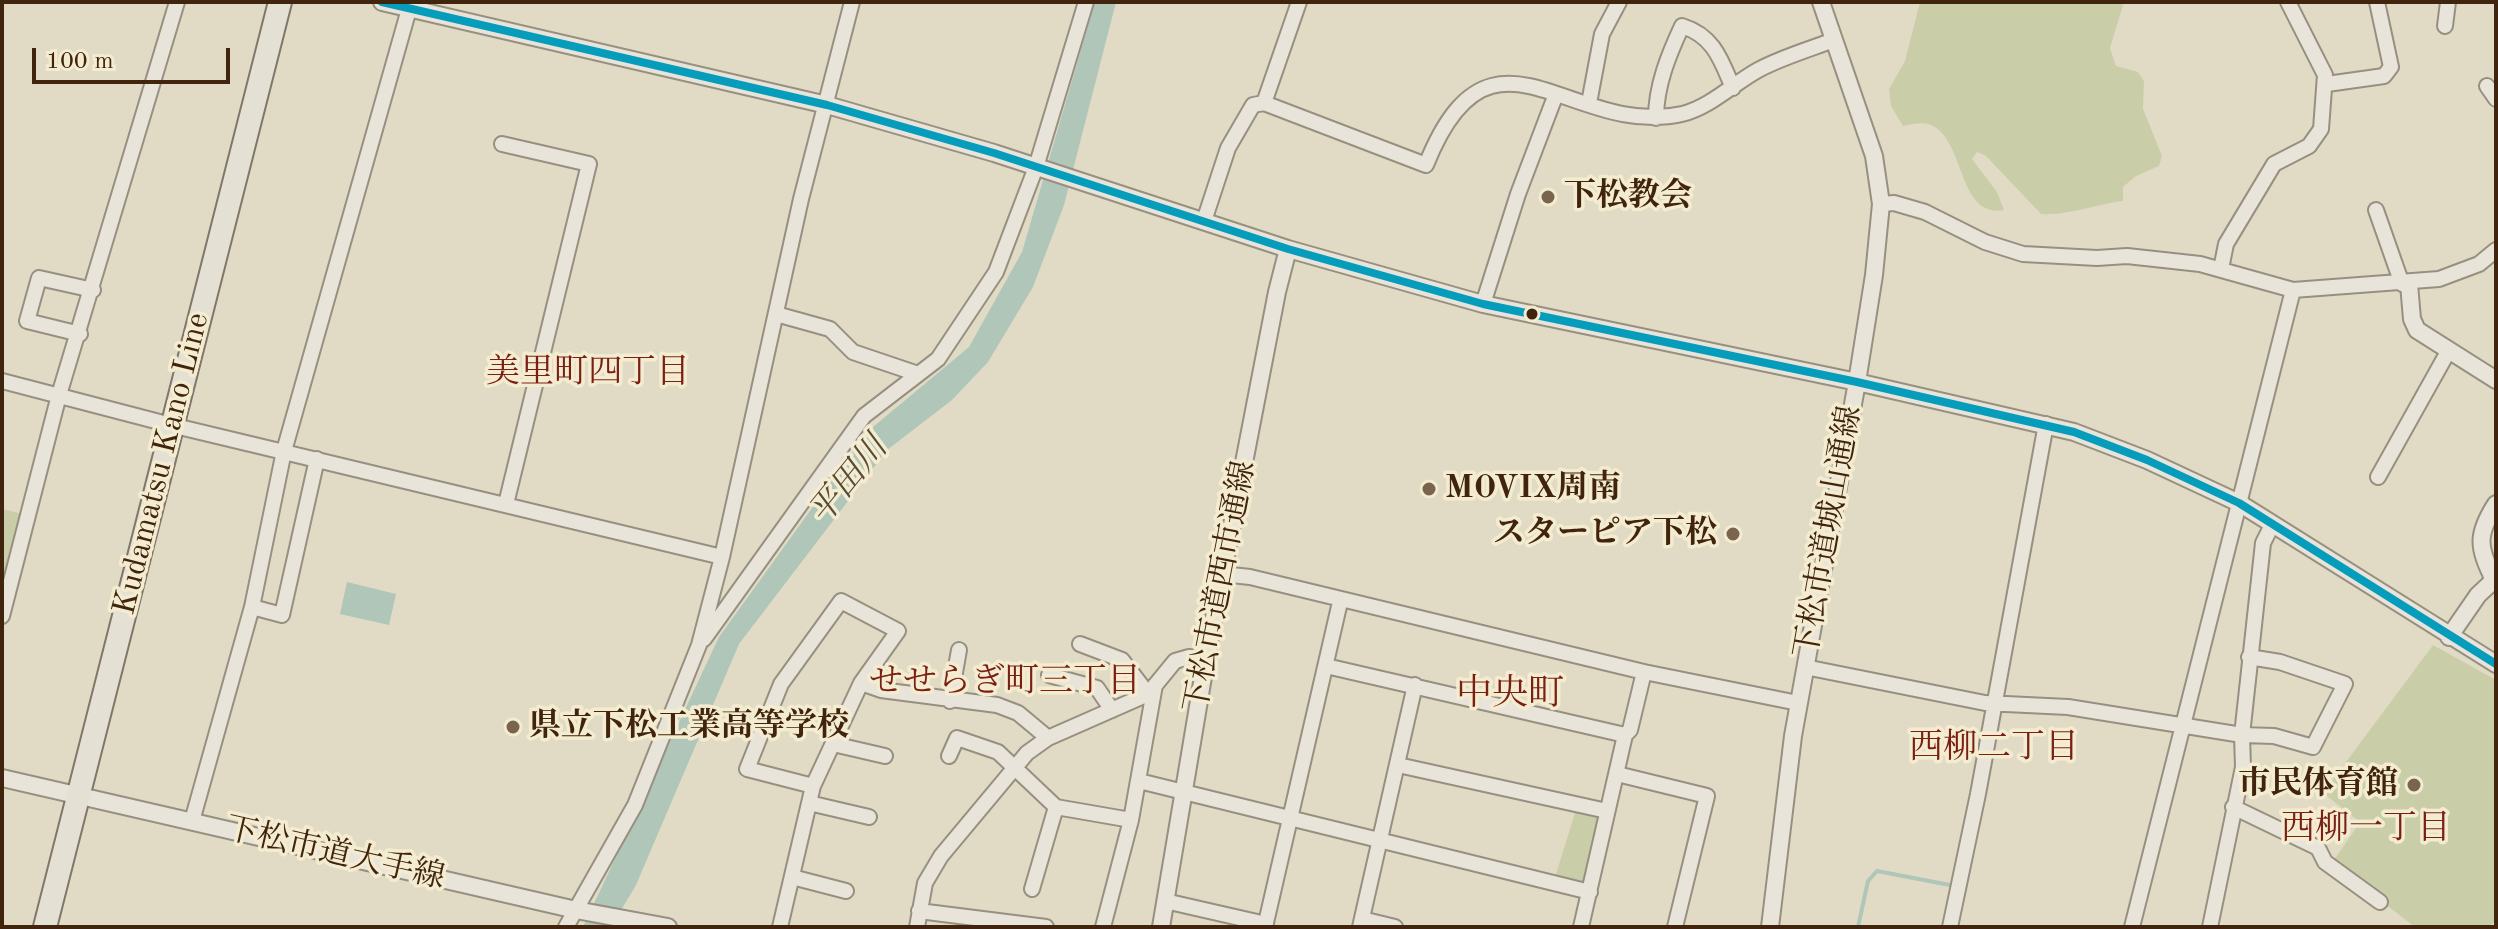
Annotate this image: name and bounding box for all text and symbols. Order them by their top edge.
scale bar [36,32,234,82]
text: 100 m [46,50,114,74]
place label: 下松教会 [1564,178,1692,216]
marker: 下松教会 [1539,188,1557,206]
unlabelled marker [1524,306,1540,322]
street label: Kudamatsu Kano Line [106,309,218,619]
district label: 美里町四丁目 [486,353,690,393]
street label: 下松市道城山通線 [1788,403,1870,661]
water label: 平田川 [801,429,897,533]
street label: 下松市道西市通線 [1178,458,1264,716]
place label: MOVIX周南 [1445,470,1620,508]
marker: MOVIX周南 [1420,480,1438,498]
place label: スターピア下松 [1493,515,1717,553]
marker: スターピア下松 [1724,525,1742,543]
district label: せせらぎ町三丁目 [869,662,1141,702]
district label: 中央町 [1456,673,1564,717]
place label: 県立下松工業高等学校 [529,708,849,746]
marker: 県立下松工業高等学校 [504,718,522,736]
district label: 西柳二丁目 [1909,728,2079,768]
place label: 市民体育館 [2238,766,2398,804]
marker: 市民体育館 [2405,776,2423,794]
district label: 西柳一丁目 [2281,809,2451,849]
street label: 下松市道大手線 [222,810,448,898]

